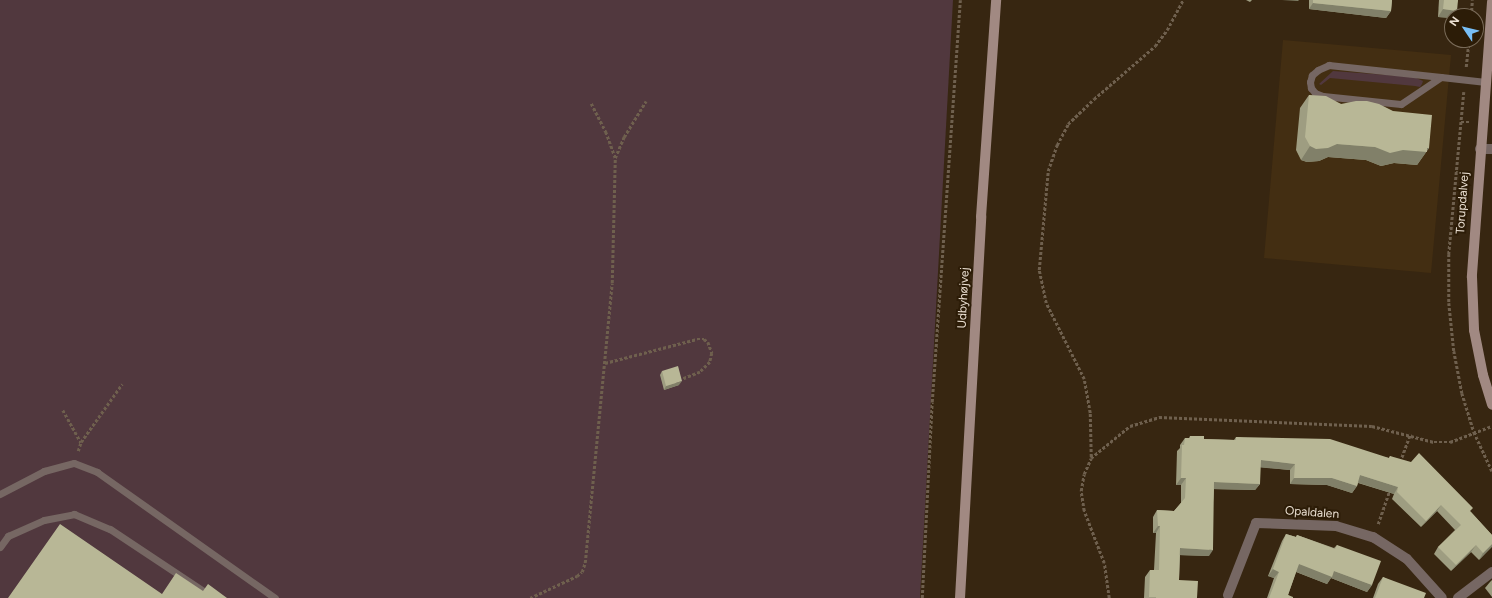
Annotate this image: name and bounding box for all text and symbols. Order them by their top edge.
north arrow [1444,8,1484,48]
text: N [1447,14,1462,29]
street label: Torupdalvej [1454,171,1472,235]
street label: Udbyhøjvej [955,267,973,329]
street label: Opaldalen [1284,504,1340,522]

